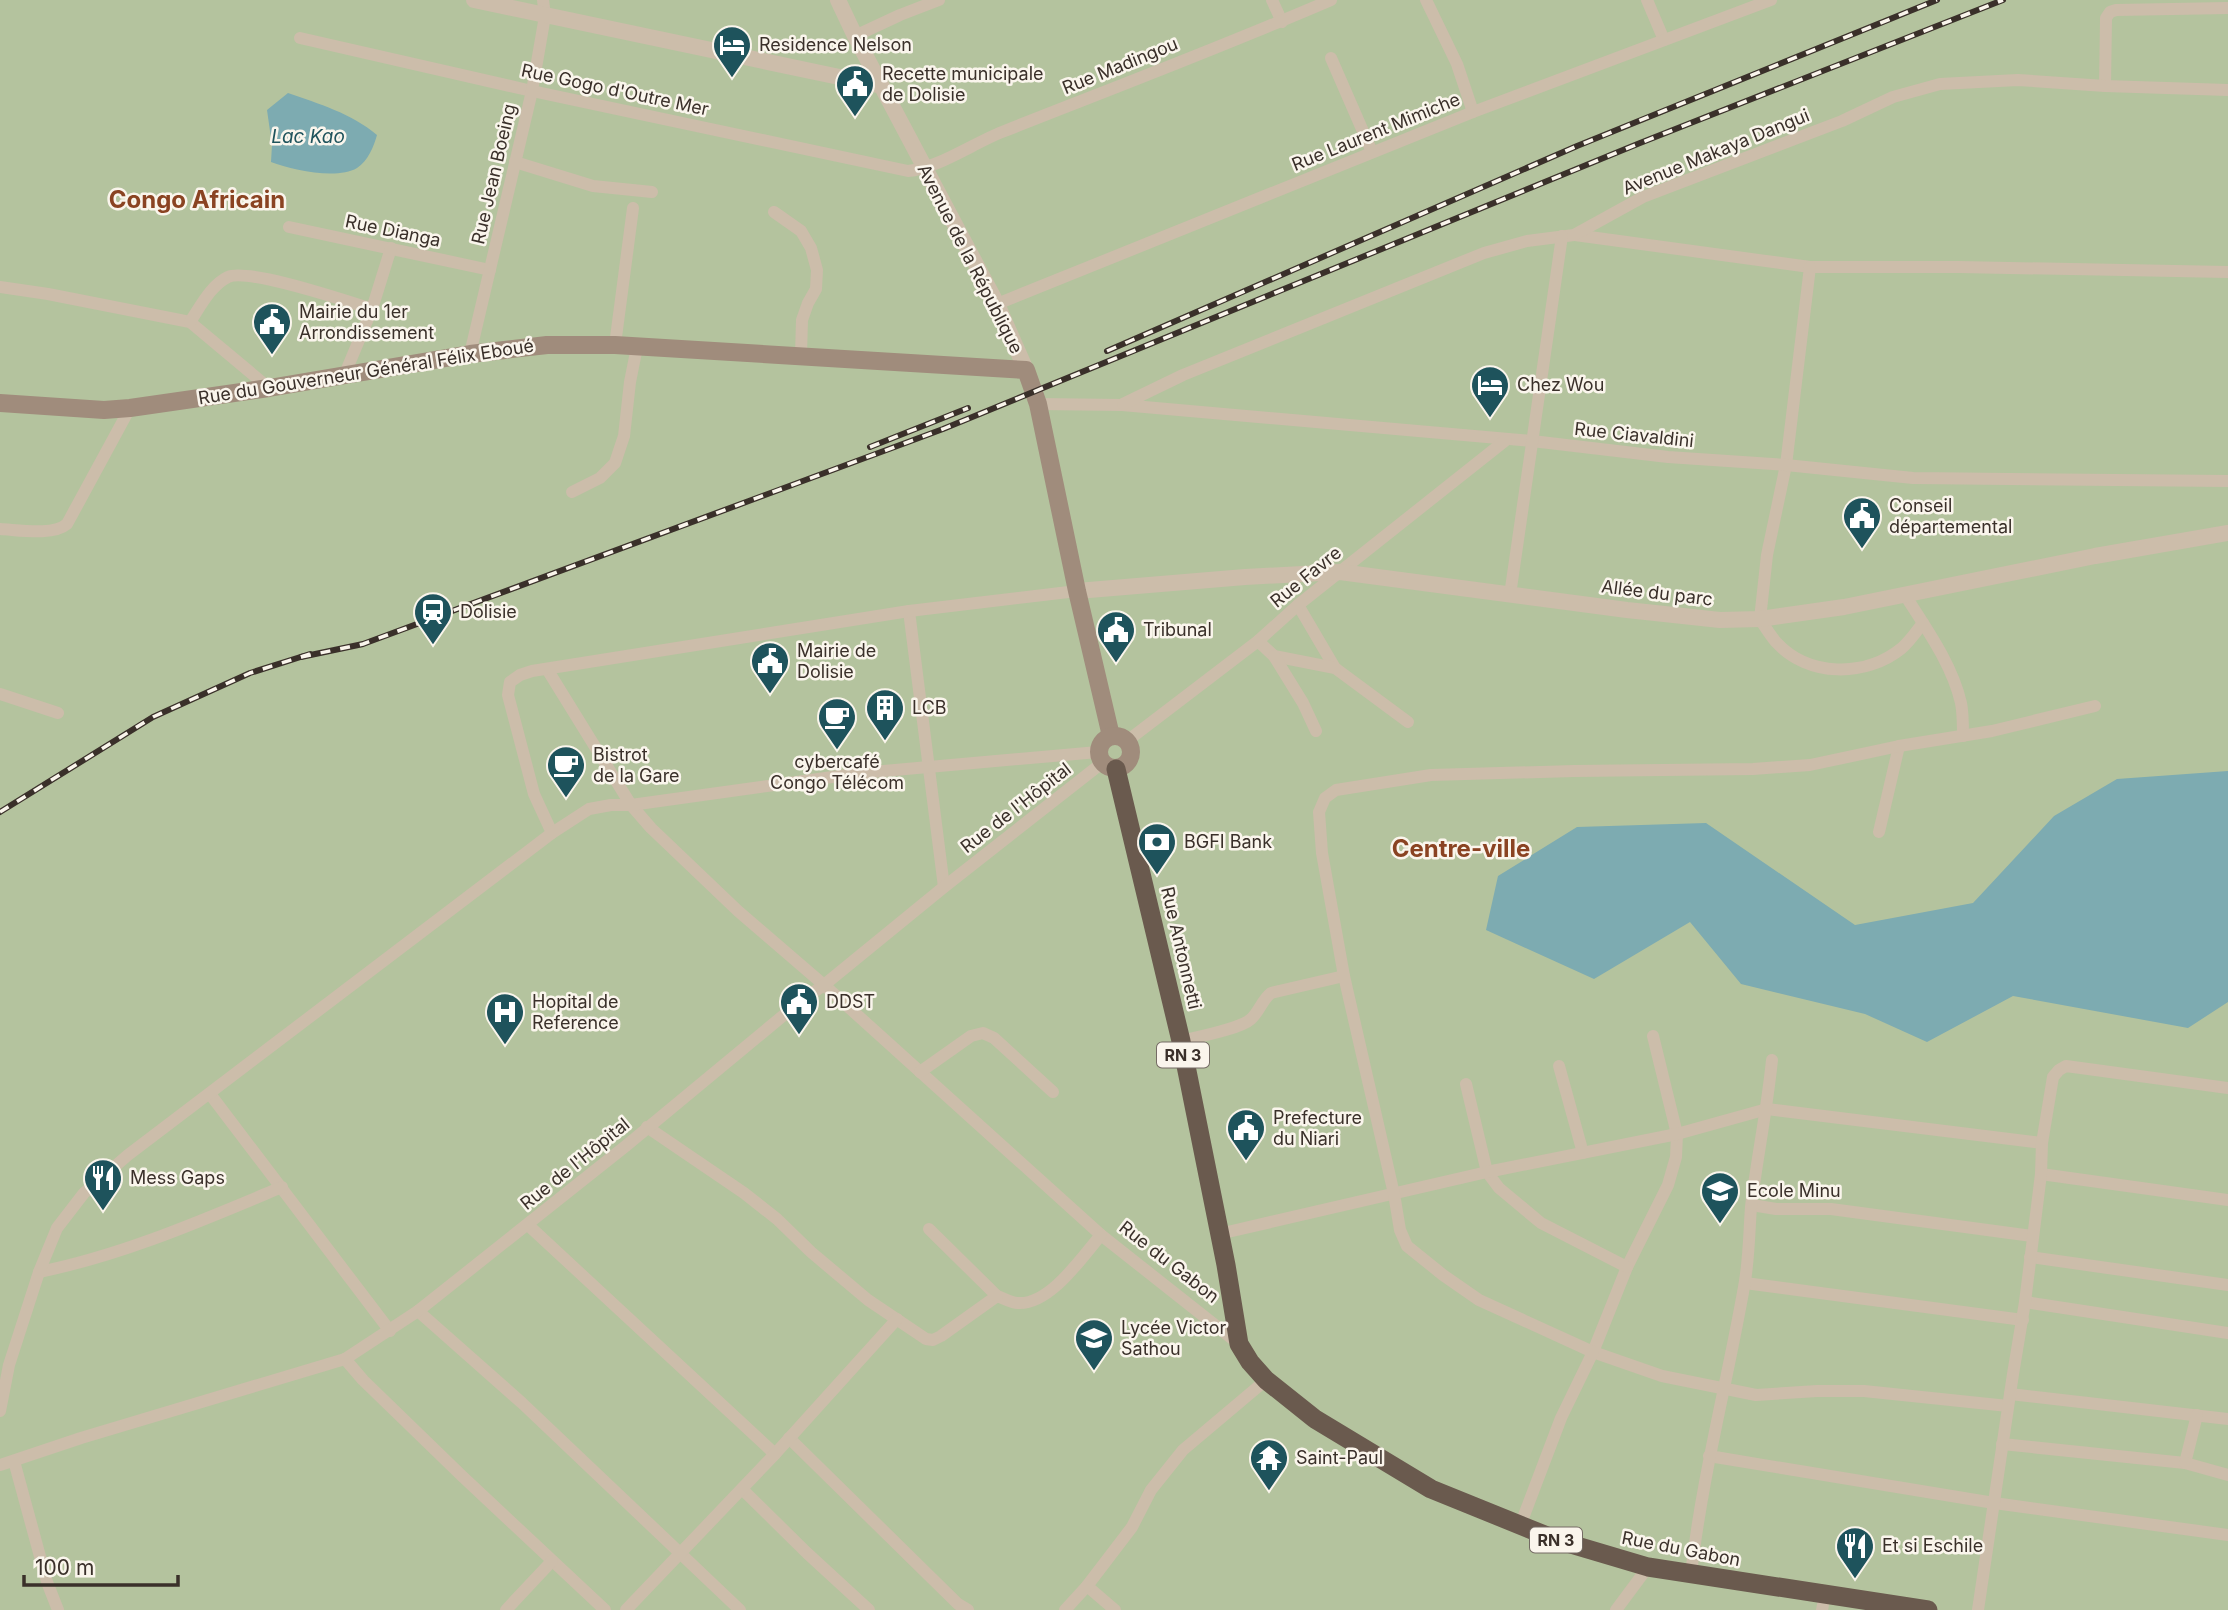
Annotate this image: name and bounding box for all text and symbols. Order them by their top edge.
hotel icon: Residence Nelson [711,24,753,79]
street label: Rue Madingou [1059,33,1181,98]
place label: Residence Nelson [759,34,912,55]
street label: Rue Gogo d'Outre Mer [519,59,711,120]
public building icon: Recette municipale de Dolisie [834,63,876,118]
place label: Recette municipale de Dolisie [882,63,1044,105]
street label: Rue Laurent Mimiche [1289,88,1463,175]
street label: Rue Jean Boeing [467,102,520,246]
street label: Avenue Makaya Dangui [1619,104,1812,199]
water label: Lac Kao [271,125,345,148]
street label: Avenue de la République [913,161,1027,357]
district label: Congo Africain [109,185,285,214]
street label: Rue Dianga [343,210,443,251]
public building icon: Mairie du 1er Arrondissement [251,301,293,356]
place label: Mairie du 1er Arrondissement [299,301,434,343]
street label: Rue du Gouverneur Général Félix Eboué [197,335,535,408]
hotel icon: Chez Wou [1469,364,1511,419]
place label: Chez Wou [1517,374,1604,395]
street label: Rue Ciavaldini [1573,418,1695,451]
public building icon: Conseil départemental [1841,495,1883,550]
place label: Conseil départemental [1889,495,2012,537]
street label: Rue Favre [1266,542,1345,611]
street label: Allée du parc [1600,575,1714,610]
station icon: Dolisie [412,591,454,646]
place label: Dolisie [460,601,517,622]
public building icon: Tribunal [1095,609,1137,664]
place label: Tribunal [1143,619,1212,640]
public building icon: Mairie de Dolisie [749,640,791,695]
place label: Mairie de Dolisie [797,640,876,682]
building icon: LCB [864,687,906,742]
cafe icon: cybercafé Congo Télécom [816,696,858,751]
place label: LCB [912,697,947,718]
cafe icon: Bistrot de la Gare [545,744,587,799]
place label: Bistrot de la Gare [593,744,680,786]
place label: cybercafé Congo Télécom [770,751,904,793]
street label: Rue de l'Hôpital [956,758,1075,857]
bank icon: BGFI Bank [1136,821,1178,876]
place label: BGFI Bank [1184,831,1272,852]
district label: Centre-ville [1392,834,1530,863]
street label: Rue Antonnetti [1157,885,1206,1011]
public building icon: DDST [778,981,820,1036]
hospital icon: Hopital de Reference [484,991,526,1046]
place label: Hopital de Reference [532,991,619,1033]
place label: DDST [826,991,875,1012]
road number: RN 3 [1157,1042,1209,1068]
public building icon: Prefecture du Niari [1225,1107,1267,1162]
place label: Prefecture du Niari [1273,1107,1362,1149]
street label: Rue de l'Hôpital [516,1113,633,1214]
restaurant icon: Mess Gaps [82,1157,124,1212]
place label: Mess Gaps [130,1167,225,1188]
school or university icon: Ecole Minu [1699,1170,1741,1225]
place label: Ecole Minu [1747,1180,1841,1201]
street label: Rue du Gabon [1115,1216,1223,1307]
school or university icon: Lycée Victor Sathou [1073,1317,1115,1372]
place label: Lycée Victor Sathou [1121,1317,1227,1359]
temple icon: Saint-Paul [1248,1437,1290,1492]
place label: Saint-Paul [1296,1447,1383,1468]
restaurant icon: Et si Eschile [1834,1525,1876,1580]
street label: Rue du Gabon [1620,1527,1742,1570]
road number: RN 3 [1530,1528,1582,1552]
place label: Et si Eschile [1882,1535,1983,1556]
scale bar [24,1544,178,1588]
text: 100 m [35,1555,94,1580]

